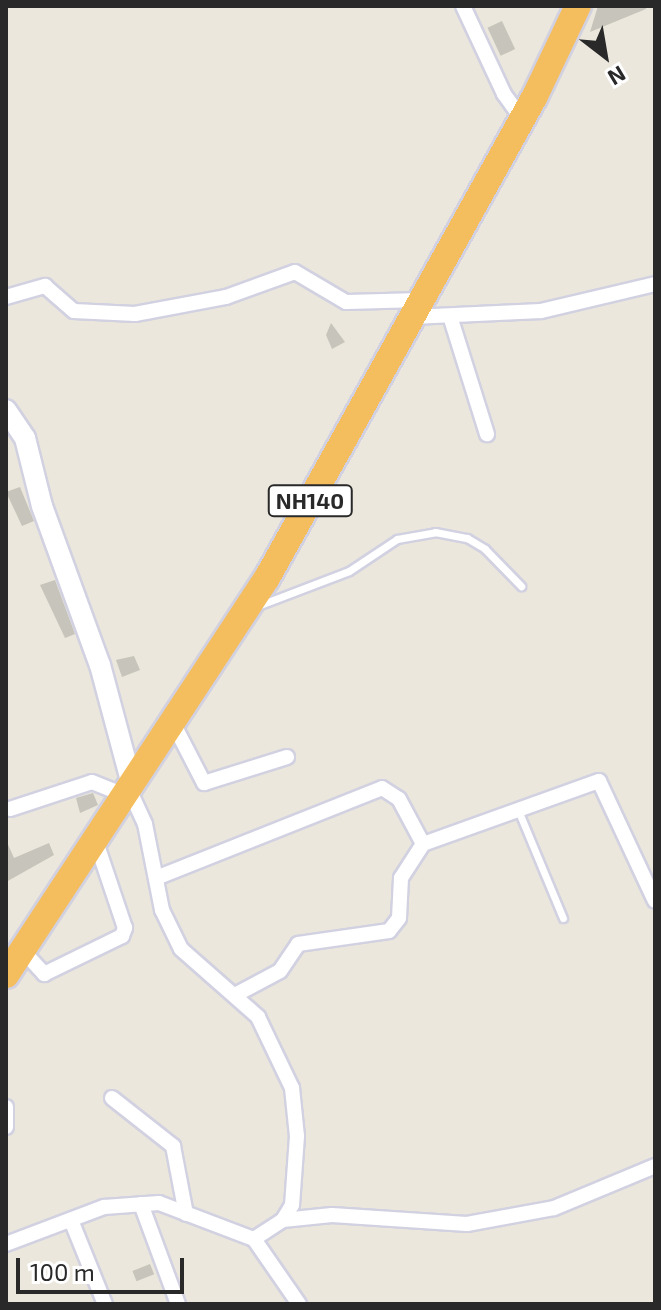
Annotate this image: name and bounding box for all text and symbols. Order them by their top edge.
north arrow [565,16,645,96]
text: N [604,61,631,92]
road number: NH140 [266,483,354,519]
scale bar [20,1242,188,1292]
text: 100 m [30,1257,95,1286]

